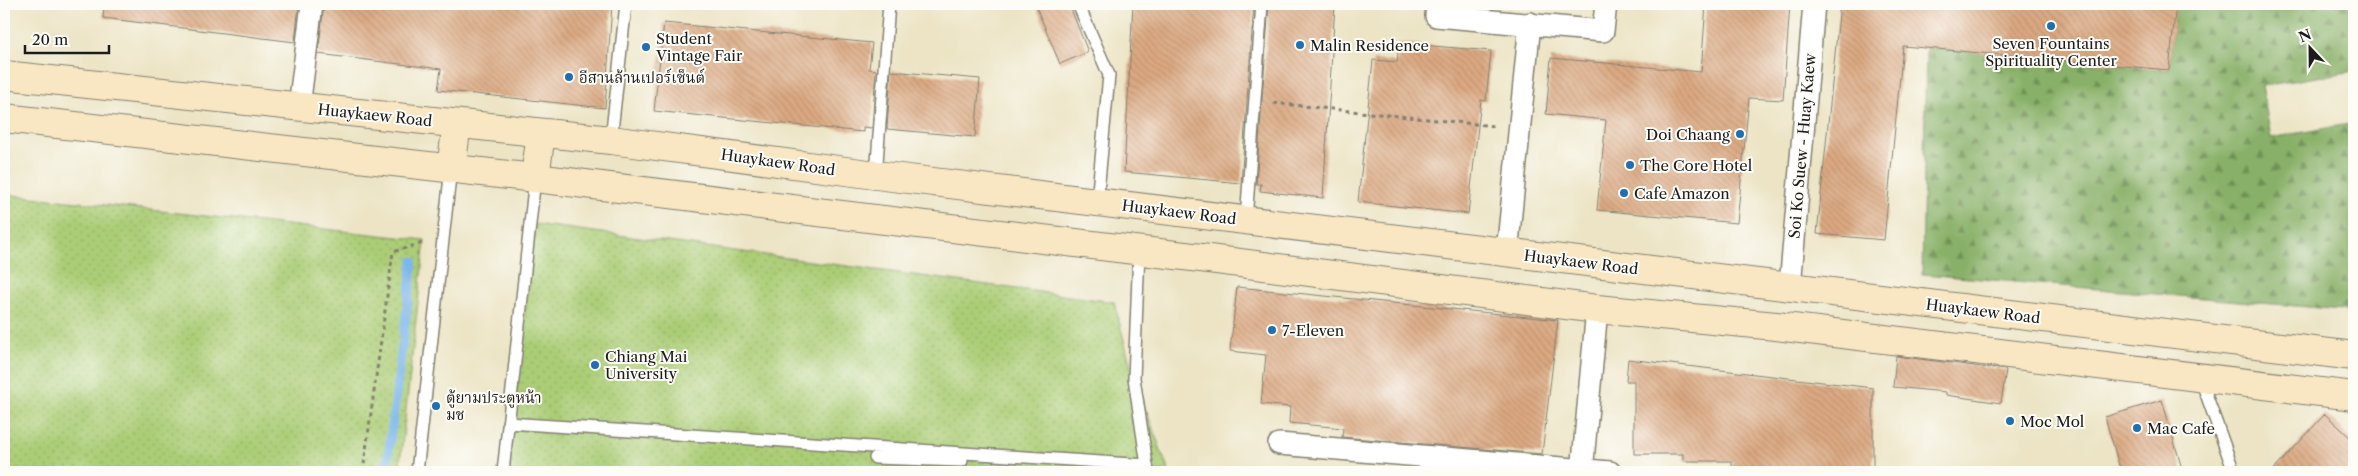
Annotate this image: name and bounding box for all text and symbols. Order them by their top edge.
marker: Seven Fountains Spirituality Center [2045,20,2057,32]
scale bar [25,22,109,54]
north arrow [2286,22,2336,72]
text: N [2296,25,2314,47]
place label: Student Vintage Fair [655,29,743,65]
text: 20 m [32,30,68,49]
place label: Seven Fountains Spirituality Center [1985,34,2118,70]
place label: Malin Residence [1310,36,1429,55]
marker: Malin Residence [1294,39,1306,51]
marker: Student Vintage Fair [640,41,652,53]
street label: Soi Ko Suew - Huay Kaew [1784,52,1820,239]
place label: อีสานล้านเปอร์เซ็นต์ [579,68,705,87]
marker: อีสานล้านเปอร์เซ็นต์ [563,71,575,83]
street label: Huaykaew Road [317,100,433,130]
place label: Doi Chaang [1646,125,1730,144]
marker: Doi Chaang [1734,128,1746,140]
street label: Huaykaew Road [720,145,836,179]
place label: The Core Hotel [1640,156,1753,175]
marker: The Core Hotel [1624,159,1636,171]
place label: Cafe Amazon [1634,184,1730,203]
marker: Cafe Amazon [1618,187,1630,199]
street label: Huaykaew Road [1121,196,1237,228]
street label: Huaykaew Road [1523,246,1639,278]
street label: Huaykaew Road [1925,295,2041,327]
place label: 7-Eleven [1282,321,1345,340]
marker: 7-Eleven [1266,324,1278,336]
place label: Chiang Mai University [605,347,688,383]
marker: Chiang Mai University [589,359,601,371]
place label: ตู้ยามประตูหน้า มช [446,388,542,424]
marker: ตู้ยามประตูหน้า มช [430,400,442,412]
place label: Moc Mol [2020,412,2085,431]
marker: Moc Mol [2004,415,2016,427]
place label: Mac Cafe [2147,419,2215,438]
marker: Mac Cafe [2131,422,2143,434]

